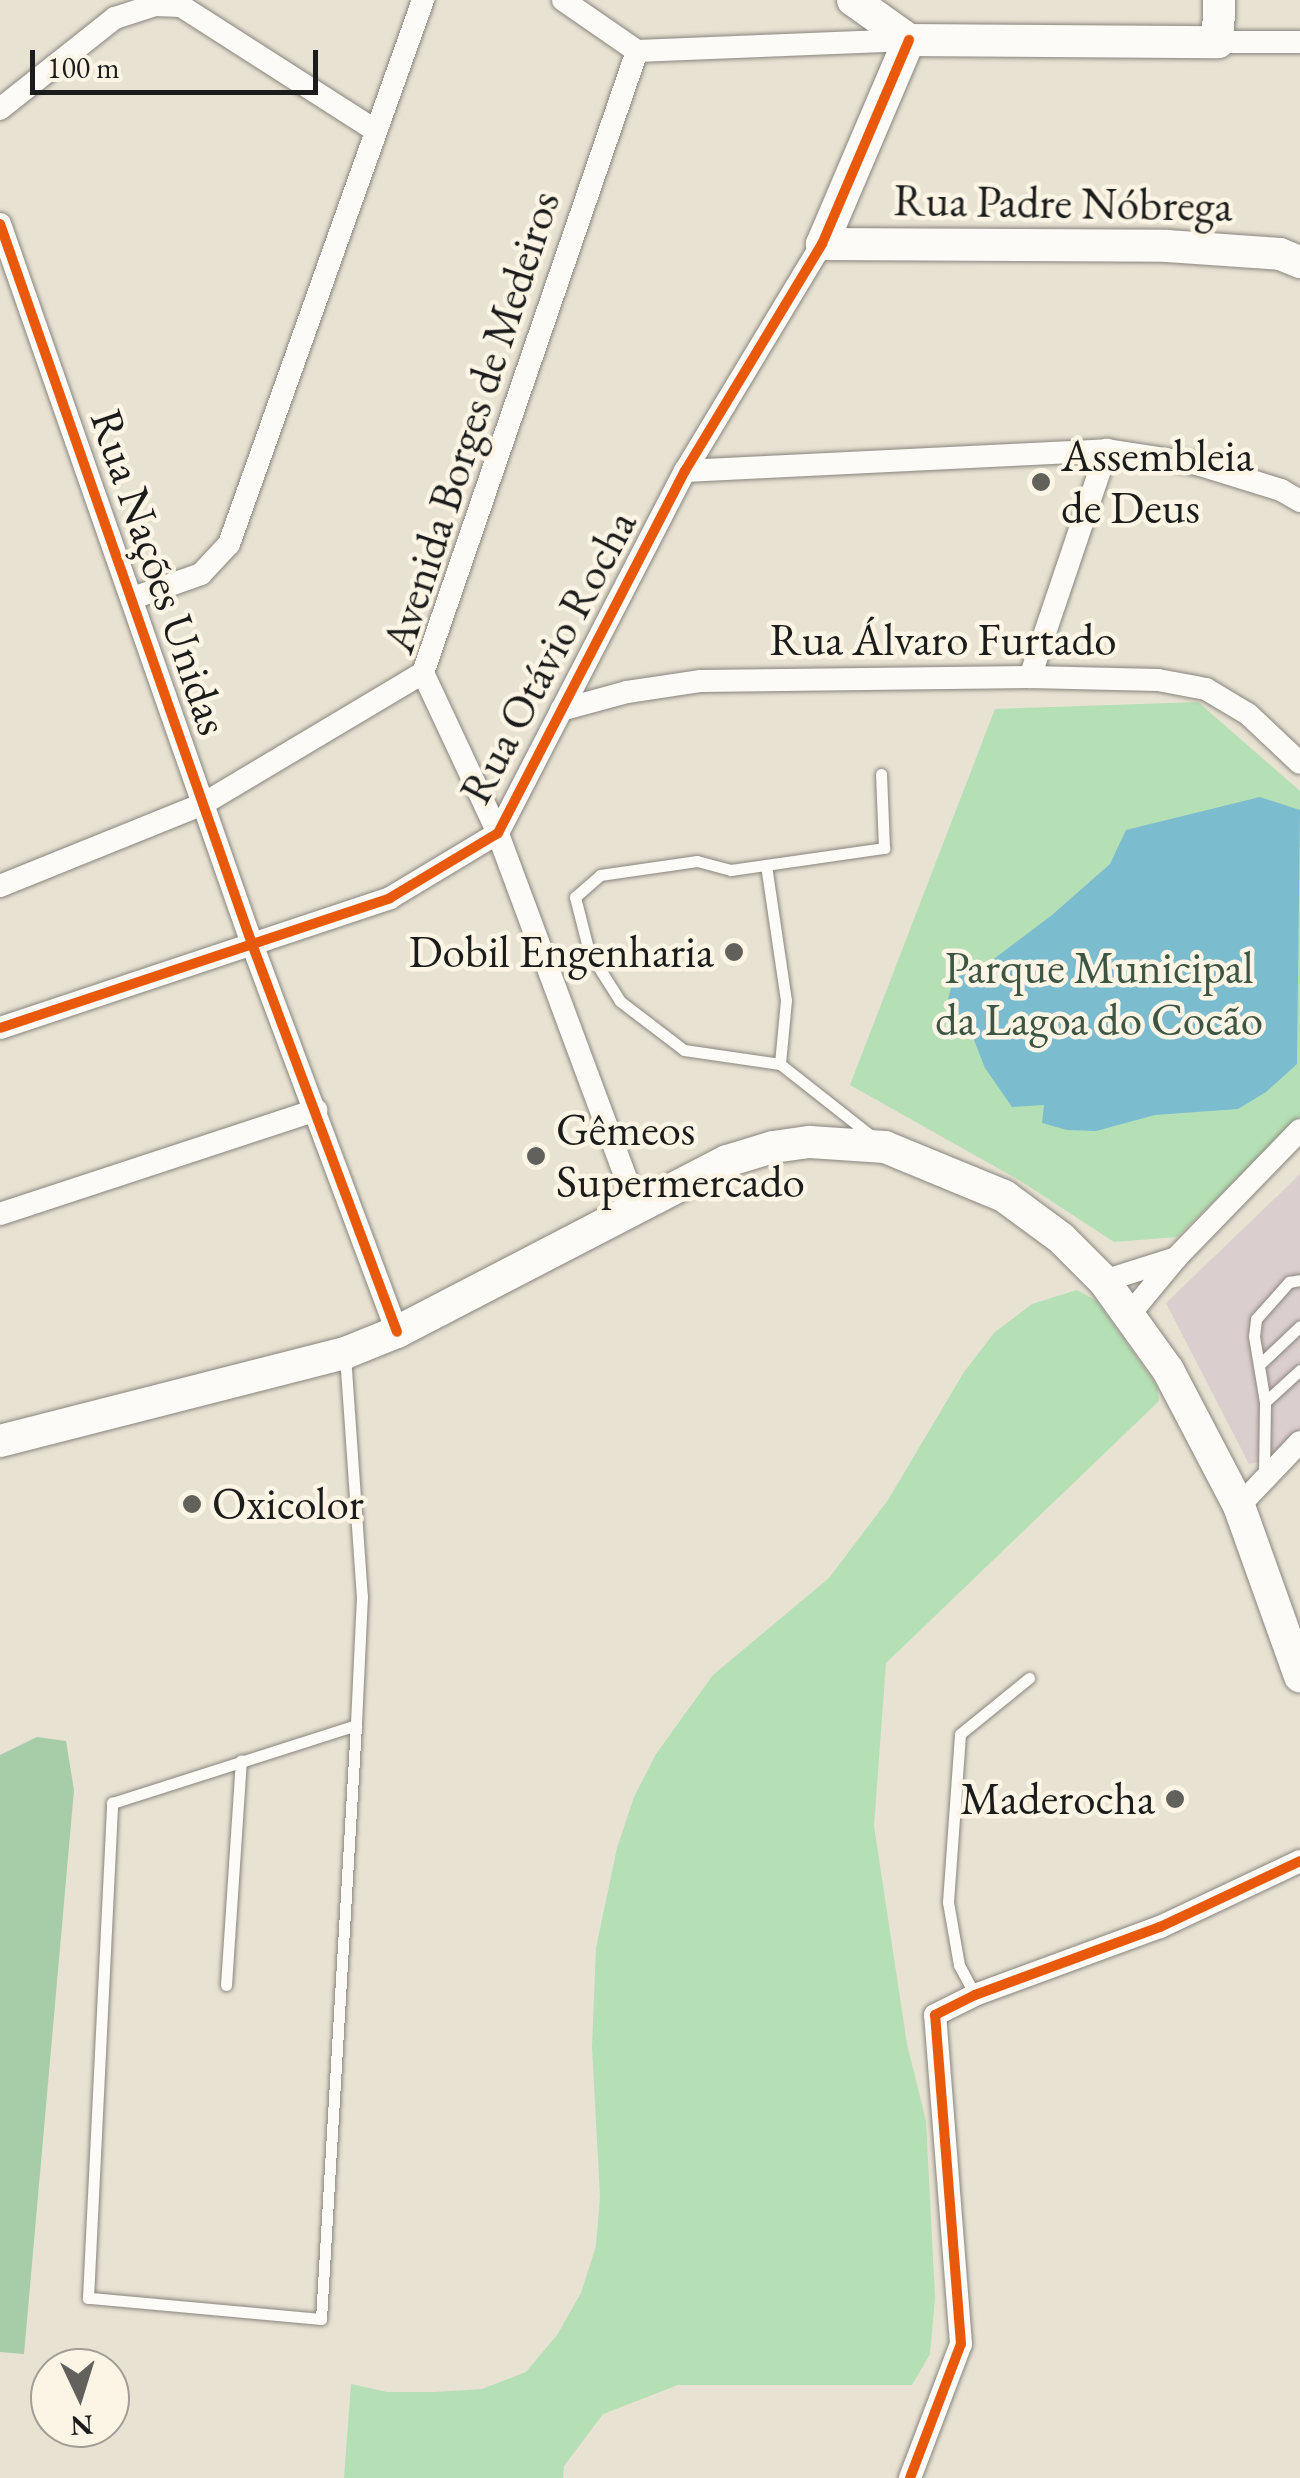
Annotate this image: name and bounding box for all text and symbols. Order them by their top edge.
scale bar [35,30,322,92]
text: 100 m [47,48,120,87]
street label: Rua Padre Nóbrega [893,173,1233,233]
street label: Avenida Borges de Medeiros [371,184,571,660]
street label: Rua Nações Unidas [79,402,241,742]
place label: Assembleia de Deus [1061,429,1254,535]
marker: Assembleia de Deus [1030,471,1052,493]
street label: Rua Otávio Rocha [448,501,648,813]
street label: Rua Álvaro Furtado [770,613,1116,667]
place label: Dobil Engenharia [409,925,714,979]
marker: Dobil Engenharia [723,941,745,963]
park label: Parque Municipal da Lagoa do Cocão [935,941,1263,1047]
place label: Gêmeos Supermercado [556,1103,805,1209]
marker: Gêmeos Supermercado [525,1145,547,1167]
place label: Oxicolor [212,1477,364,1531]
marker: Oxicolor [181,1493,203,1515]
place label: Maderocha [960,1772,1155,1826]
marker: Maderocha [1164,1788,1186,1810]
north arrow [30,2348,130,2448]
text: N [69,2407,95,2445]

